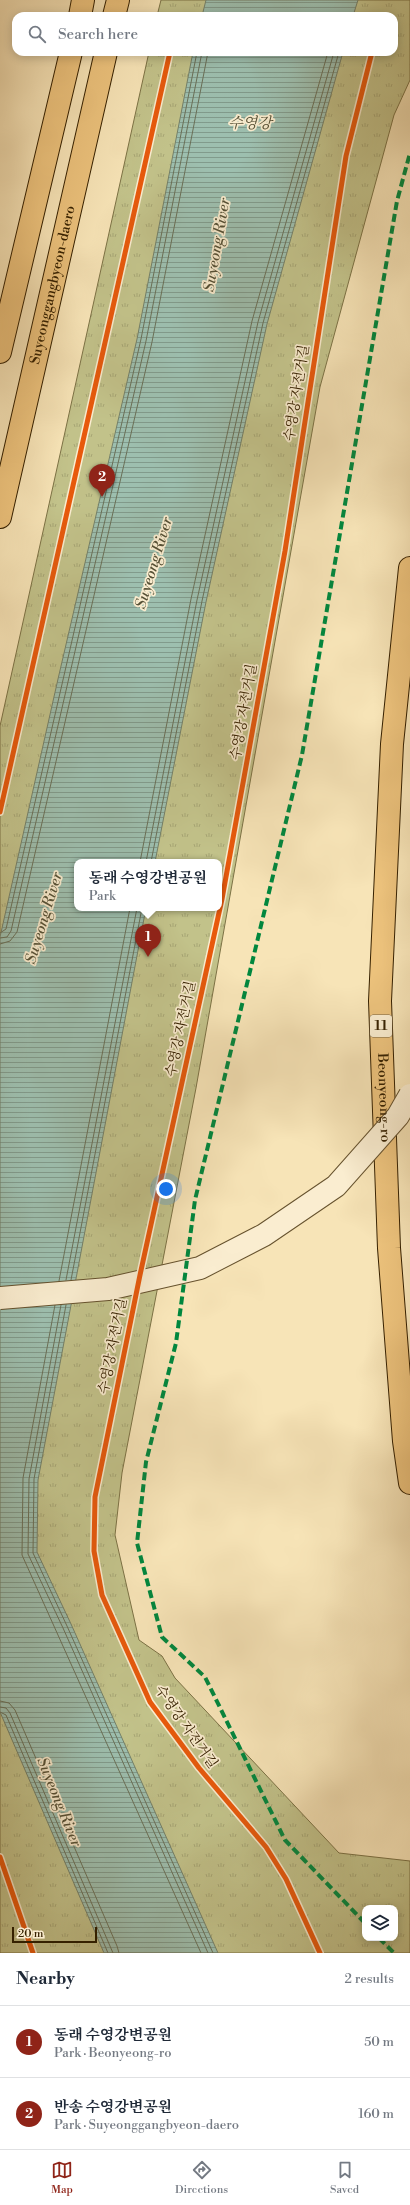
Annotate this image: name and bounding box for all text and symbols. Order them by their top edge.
search box [12,12,398,56]
icon: search [26,23,48,45]
text: Search here [58,25,138,44]
water label: 수영강 [228,114,274,133]
water label: Suyeong River [199,196,235,293]
street label: Suyeonggangbyeon-daero [26,204,80,366]
street label: 수영강 자전거길 [280,343,314,443]
pin: 2 [89,464,115,497]
water label: Suyeong River [131,514,177,611]
street label: 수영강 자전거길 [227,662,261,762]
popup [74,859,222,911]
water label: Suyeong River [21,869,67,966]
text: 동래 수영강변공원 [89,869,207,888]
text: Park [89,888,116,904]
pin: 1 [135,924,161,957]
street label: 수영강 자전거길 [162,979,200,1079]
road number: 11 [370,1015,392,1037]
street label: Beonyeong-ro [373,1052,394,1143]
your location [156,1179,176,1199]
street label: 수영강 자전거길 [95,1296,131,1396]
street label: 수영강 자전거길 [151,1682,221,1772]
water label: Suyeong River [32,1754,86,1850]
map controls [362,1905,398,1941]
button: layers [362,1905,398,1941]
scale bar [12,1925,97,1944]
text: 20 m [18,1927,43,1941]
text: Nearby [16,1968,75,1990]
text: 2 results [345,1971,394,1987]
text: 동래 수영강변공원 [54,2026,172,2045]
text: 1 [26,2034,32,2050]
text: 50 m [364,2034,394,2050]
text: Park · Beonyeong-ro [54,2045,172,2061]
text: 반송 수영강변공원 [54,2098,172,2117]
text: 2 [25,2106,33,2122]
text: 160 m [358,2106,394,2122]
text: Park · Suyeonggangbyeon-daero [54,2117,239,2133]
tab: Map [51,2159,73,2197]
tab: Directions [175,2159,228,2197]
tab: Saved [330,2159,359,2197]

